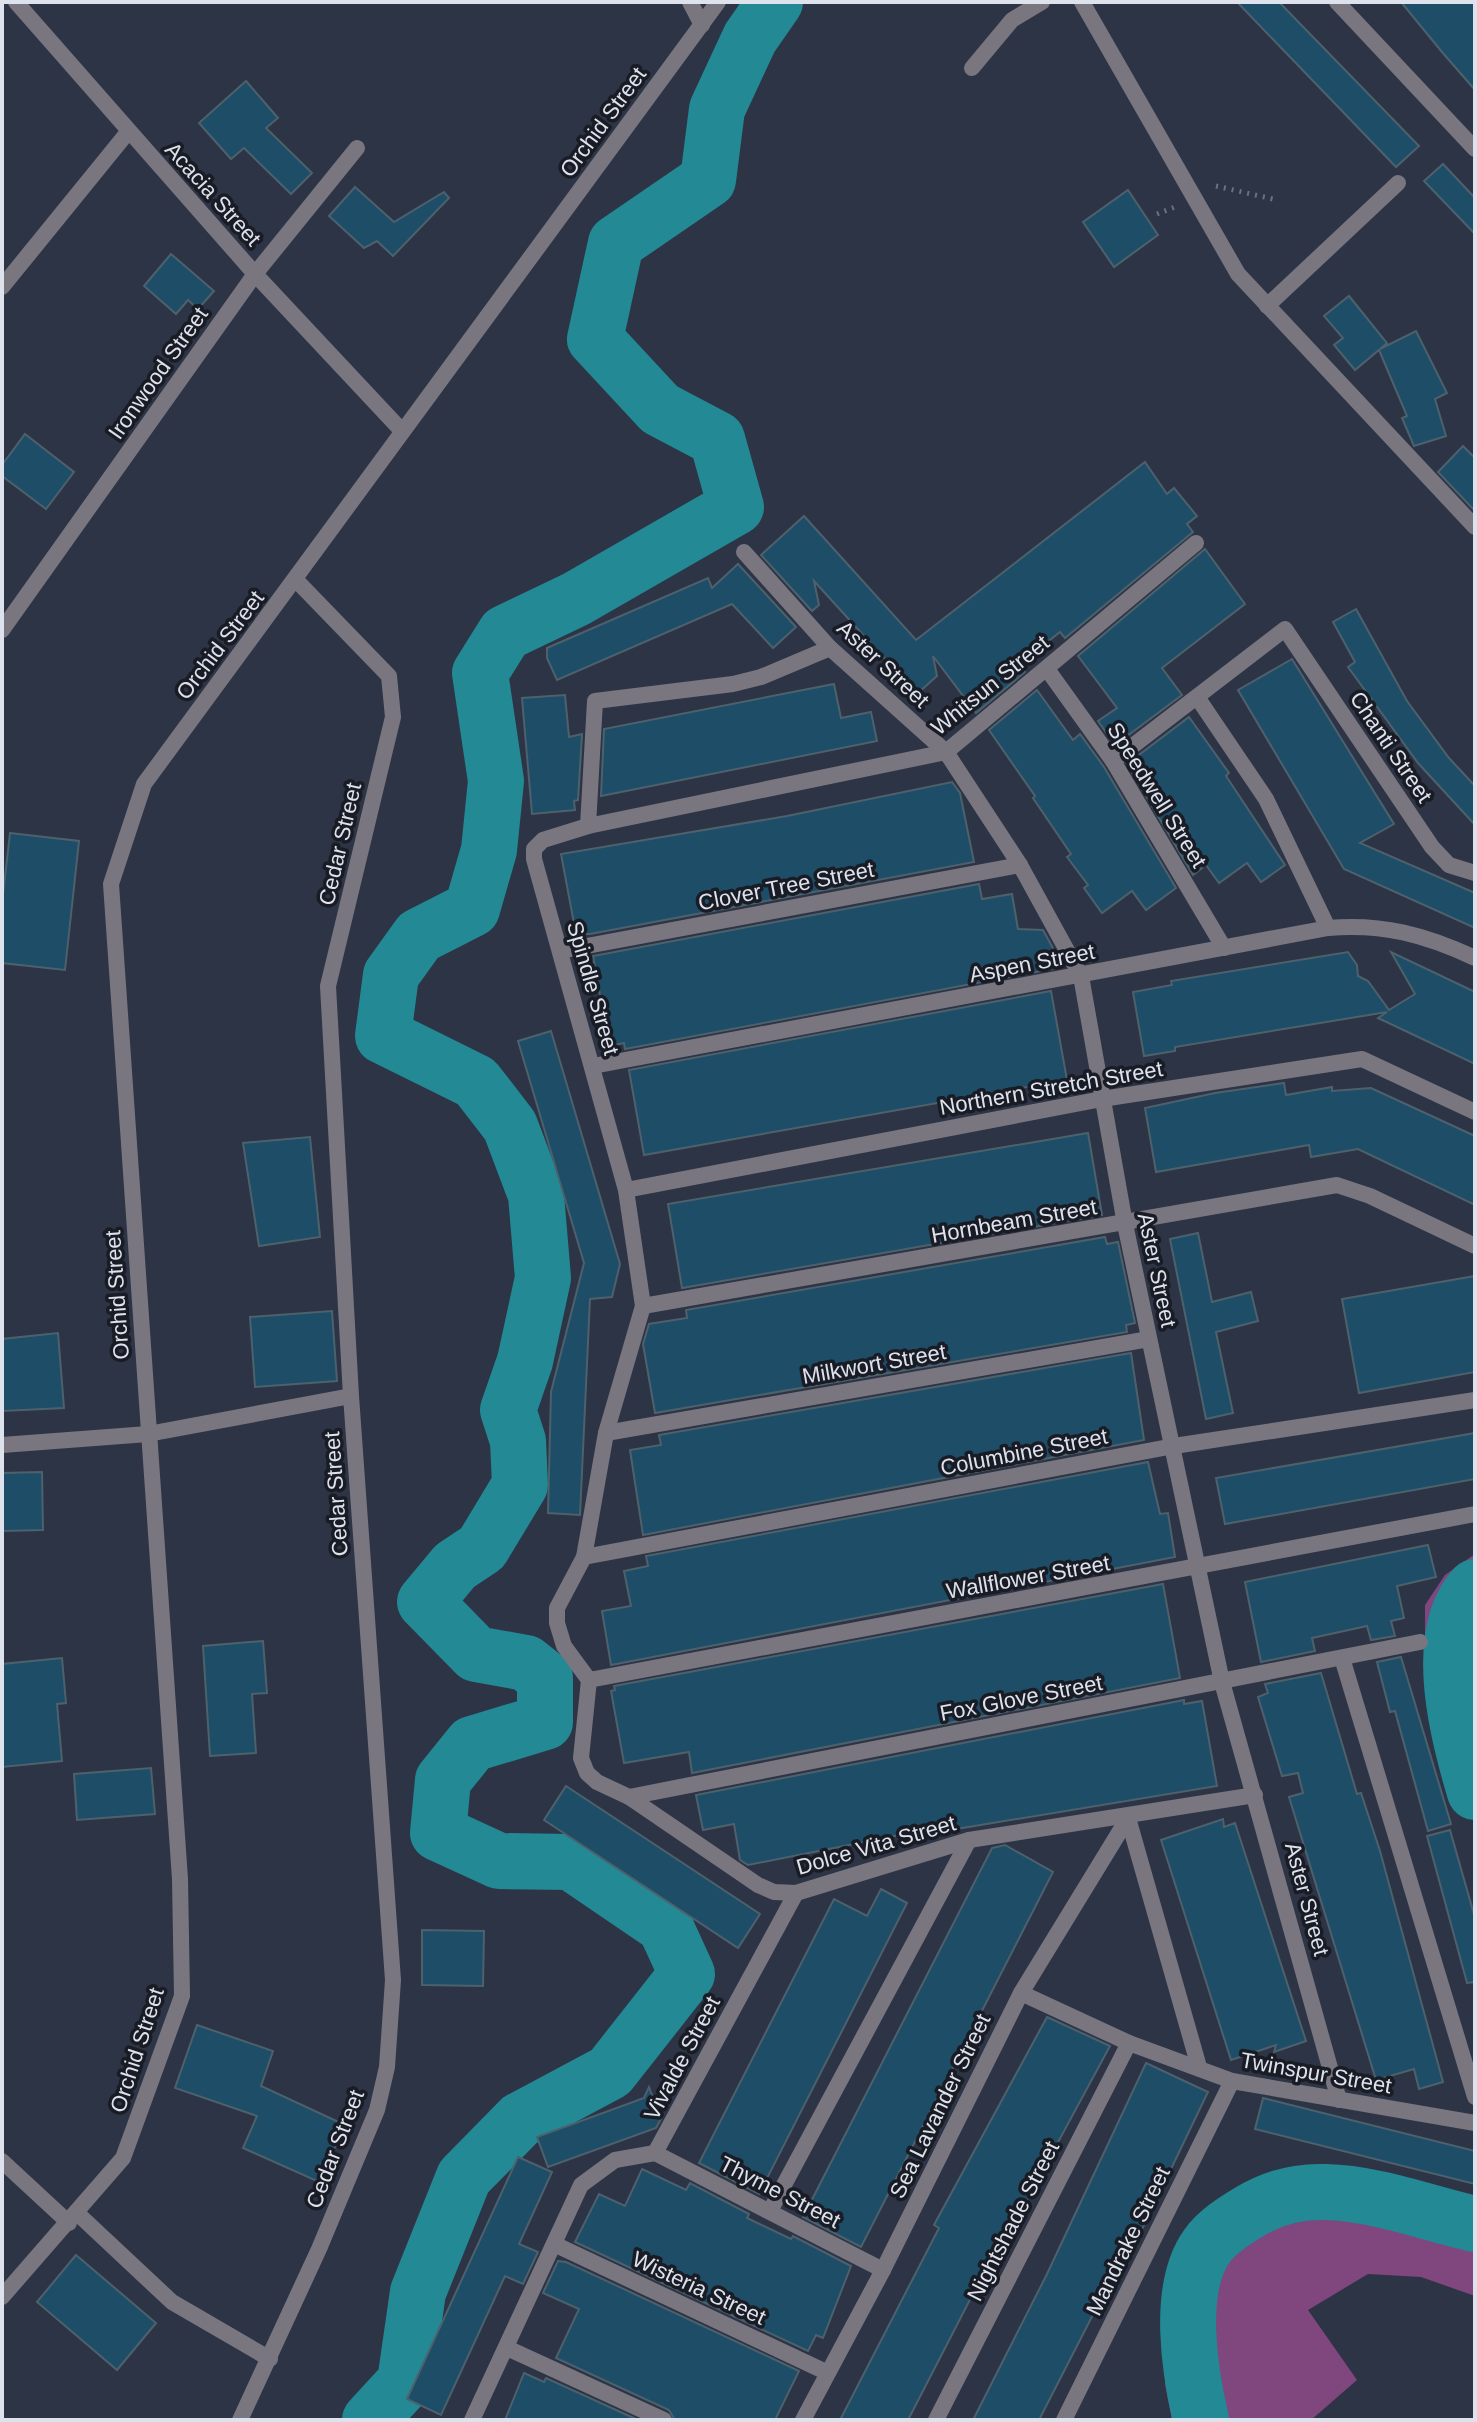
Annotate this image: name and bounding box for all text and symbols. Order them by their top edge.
street label: Orchid Street [555,62,651,182]
street label: Acacia Street [160,137,266,251]
street label: Ironwood Street [103,302,213,444]
street label: Orchid Street [171,586,269,704]
street label: Aster Street [832,615,934,713]
street label: Whitsun Street [926,630,1054,740]
street label: Chanti Street [1345,687,1437,807]
street label: Speedwell Street [1102,718,1212,872]
street label: Cedar Street [314,780,366,908]
street label: Clover Tree Street [696,857,876,915]
street label: Spindle Street [562,918,624,1058]
street label: Aspen Street [967,939,1097,987]
street label: Northern Stretch Street [937,1056,1165,1120]
street label: Hornbeam Street [929,1194,1099,1248]
street label: Aster Street [1133,1211,1181,1329]
street label: Orchid Street [100,1229,134,1361]
street label: Milkwort Street [800,1339,948,1389]
street label: Columbine Street [938,1424,1110,1480]
street label: Cedar Street [319,1431,353,1557]
street label: Wallflower Street [944,1550,1112,1604]
street label: Fox Glove Street [938,1670,1104,1726]
street label: Dolce Vita Street [793,1810,959,1880]
street label: Aster Street [1280,1840,1334,1958]
street label: Orchid Street [105,1985,169,2115]
street label: Vivalde Street [639,1992,725,2124]
street label: Sea Lavander Street [885,2010,995,2202]
street label: Twinspur Street [1239,2047,1393,2099]
street label: Cedar Street [301,2086,369,2212]
street label: Nightshade Street [962,2137,1064,2305]
street label: Thyme Street [715,2151,845,2233]
street label: Mandrake Street [1081,2162,1175,2320]
street label: Wisteria Street [628,2246,770,2330]

